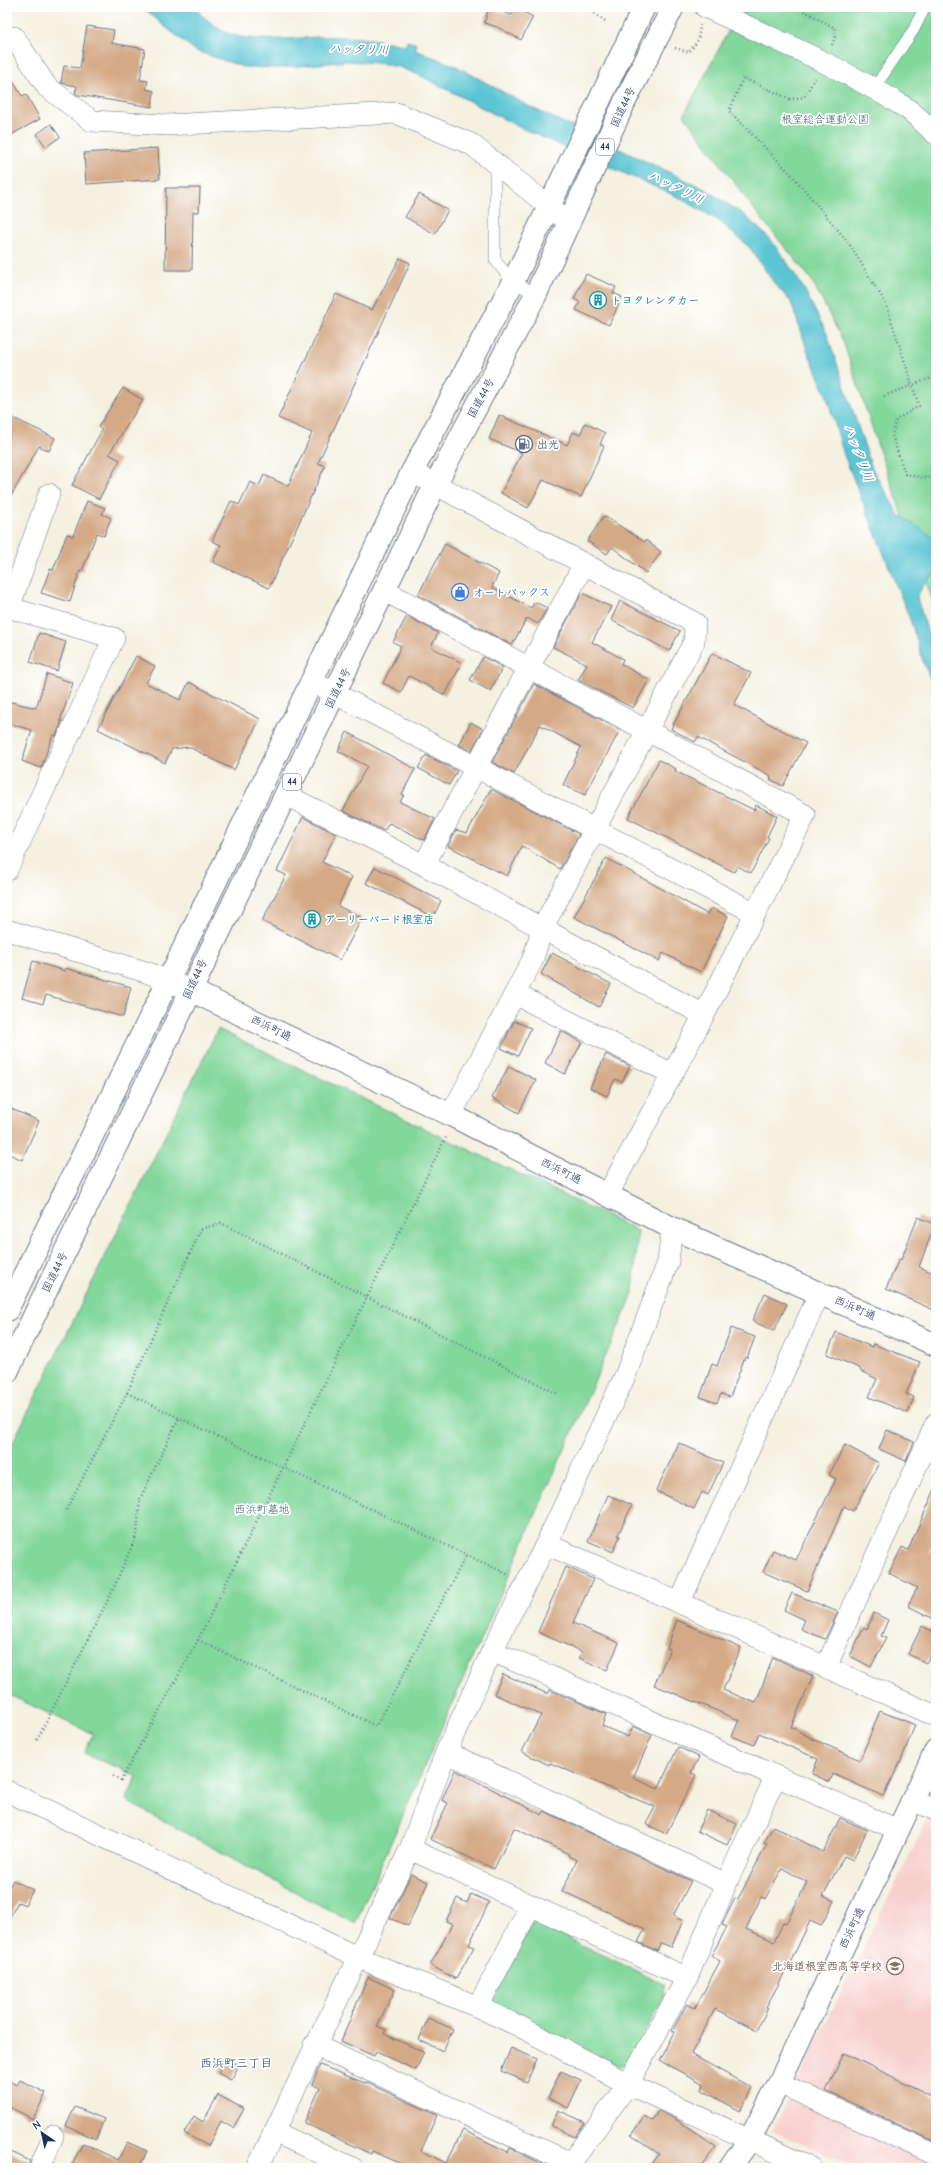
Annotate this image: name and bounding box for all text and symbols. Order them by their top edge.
water label: ハッタリ川 [329,41,389,57]
street label: 国道44号 [608,84,638,130]
park label: 根室総合運動公園 [781,113,869,126]
road number: 44 [596,139,614,155]
water label: ハッタリ川 [646,168,706,206]
building icon: トヨタレンタカー [588,290,608,310]
place label: トヨタレンタカー [611,294,699,307]
street label: 国道44号 [465,376,497,420]
water label: ハッタリ川 [842,423,876,483]
fuel station icon: 出光 [514,434,534,454]
place label: 出光 [537,438,559,451]
shop icon: オートバックス [450,582,470,602]
place label: オートバックス [473,586,550,599]
street label: 国道44号 [323,666,353,710]
road number: 44 [283,774,301,790]
building icon: アーリーバード根室店 [302,909,322,929]
place label: アーリーバード根室店 [325,913,435,926]
street label: 国道44号 [180,956,210,1002]
street label: 西浜町通 [248,1013,294,1043]
street label: 西浜町通 [538,1155,584,1187]
street label: 国道44号 [40,1250,70,1294]
street label: 西浜町通 [832,1293,878,1323]
park label: 西浜町墓地 [235,1503,290,1516]
street label: 西浜町通 [837,1905,867,1951]
school or university icon: 北海道根室西高等学校 [885,1956,905,1976]
place label: 北海道根室西高等学校 [772,1960,882,1973]
district label: 西浜町三丁目 [200,2056,272,2070]
north arrow [22,2113,62,2153]
text: N [30,2118,43,2133]

